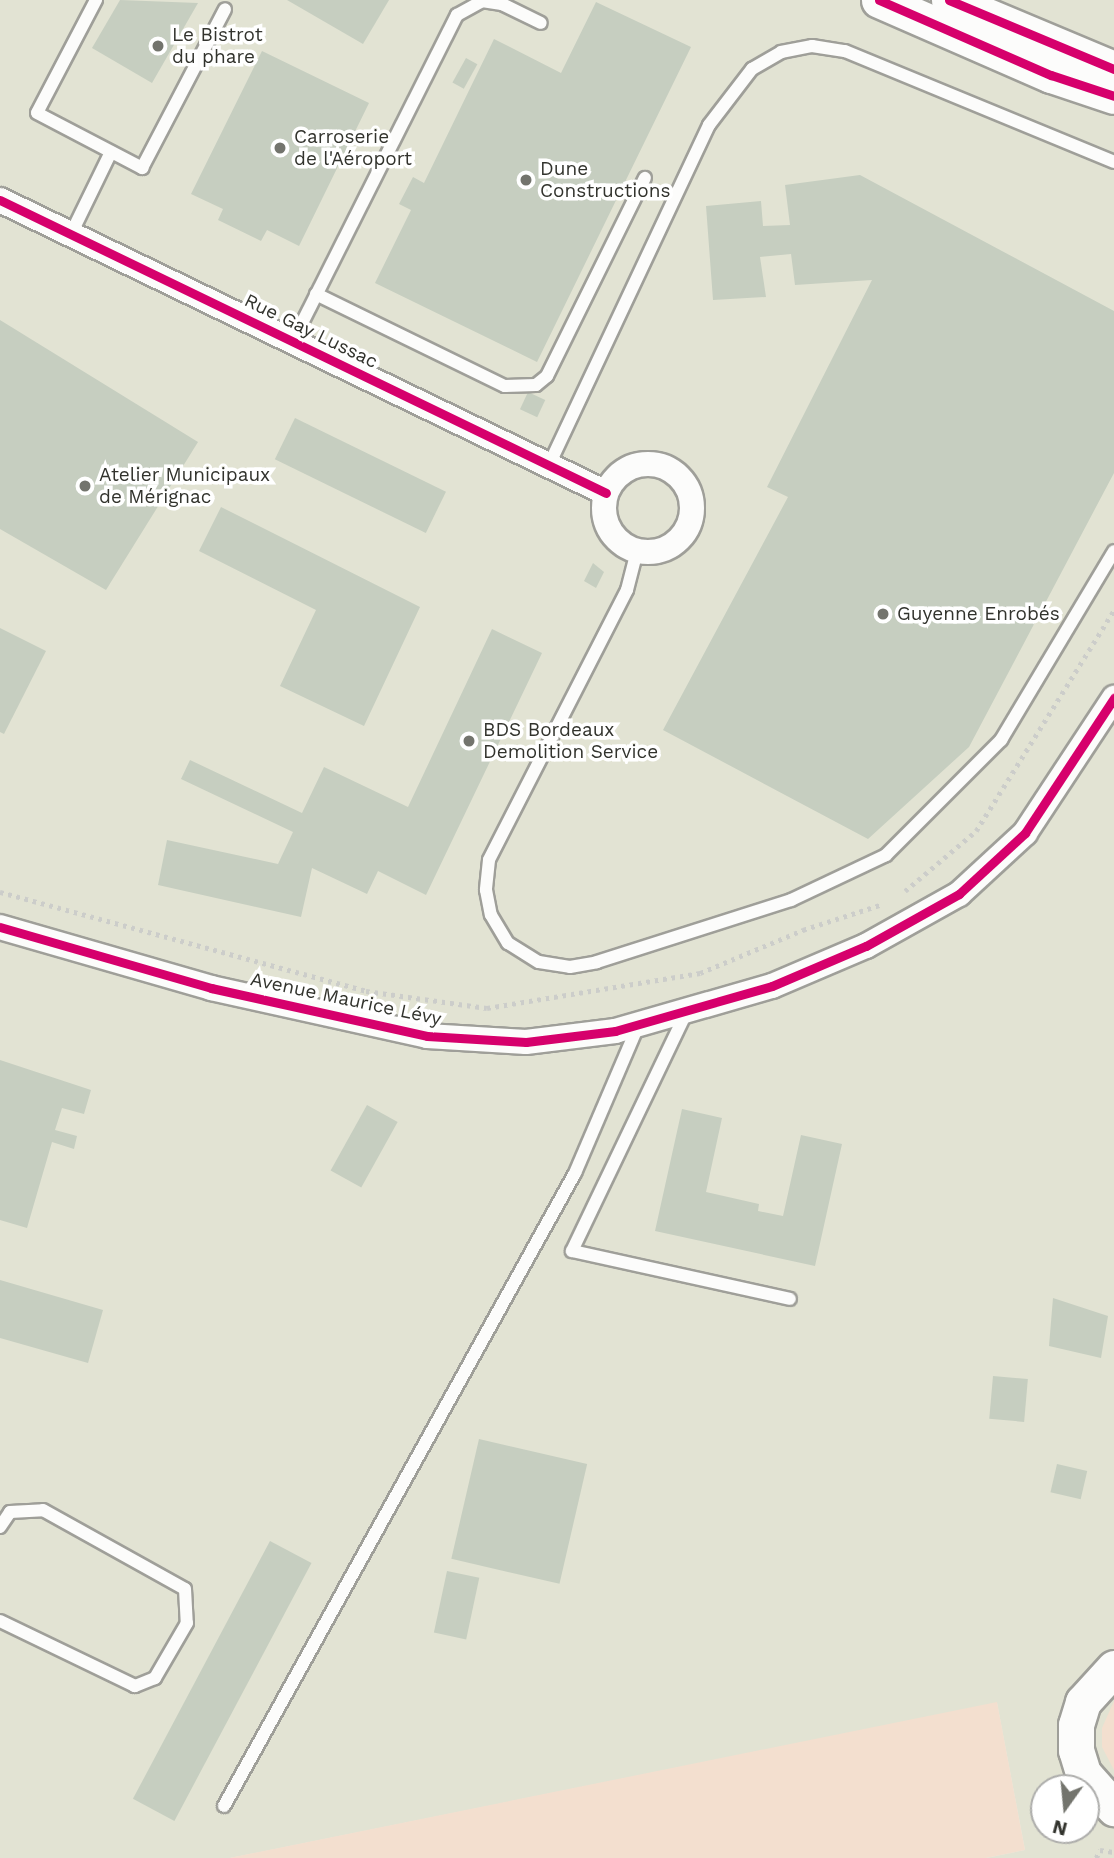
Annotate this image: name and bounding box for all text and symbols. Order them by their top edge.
place label: Le Bistrot du phare [172,24,263,68]
marker: Le Bistrot du phare [150,38,166,54]
place label: Carroserie de l'Aéroport [294,126,412,170]
marker: Carroserie de l'Aéroport [272,140,288,156]
place label: Dune Constructions [540,158,670,202]
marker: Dune Constructions [518,172,534,188]
street label: Rue Gay Lussac [240,289,382,373]
place label: Atelier Municipaux de Mérignac [99,464,271,508]
marker: Atelier Municipaux de Mérignac [77,478,93,494]
place label: Guyenne Enrobés [897,603,1060,625]
marker: Guyenne Enrobés [875,606,891,622]
place label: BDS Bordeaux Demolition Service [483,719,658,763]
marker: BDS Bordeaux Demolition Service [461,733,477,749]
street label: Avenue Maurice Lévy [248,968,444,1030]
north arrow [1030,1774,1100,1844]
text: N [1050,1815,1070,1841]

